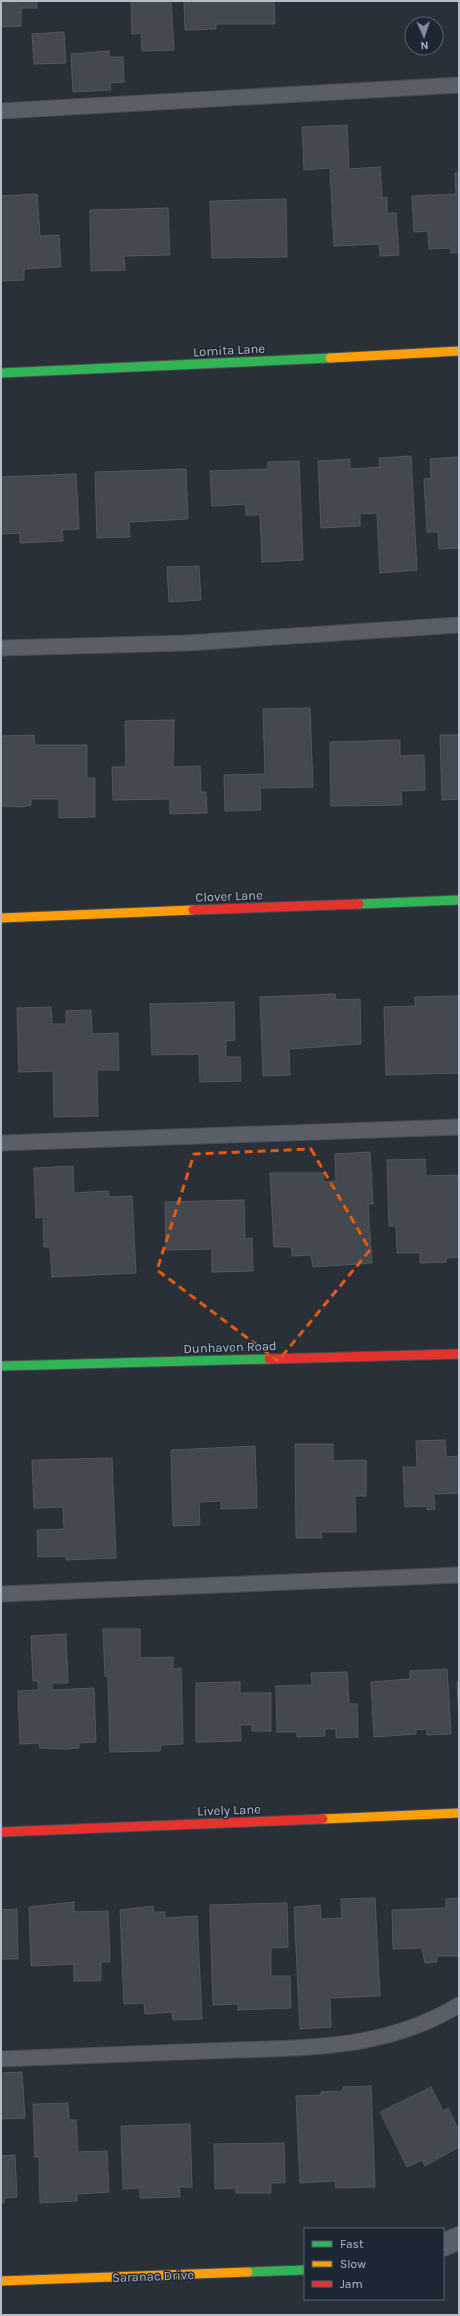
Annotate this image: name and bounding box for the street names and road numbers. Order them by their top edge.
street label: Lomita Lane [193,341,266,359]
street label: Clover Lane [195,887,263,905]
street label: Dunhaven Road [183,1338,277,1356]
street label: Lively Lane [197,1801,261,1819]
street label: Saranac Drive [112,2267,195,2285]

